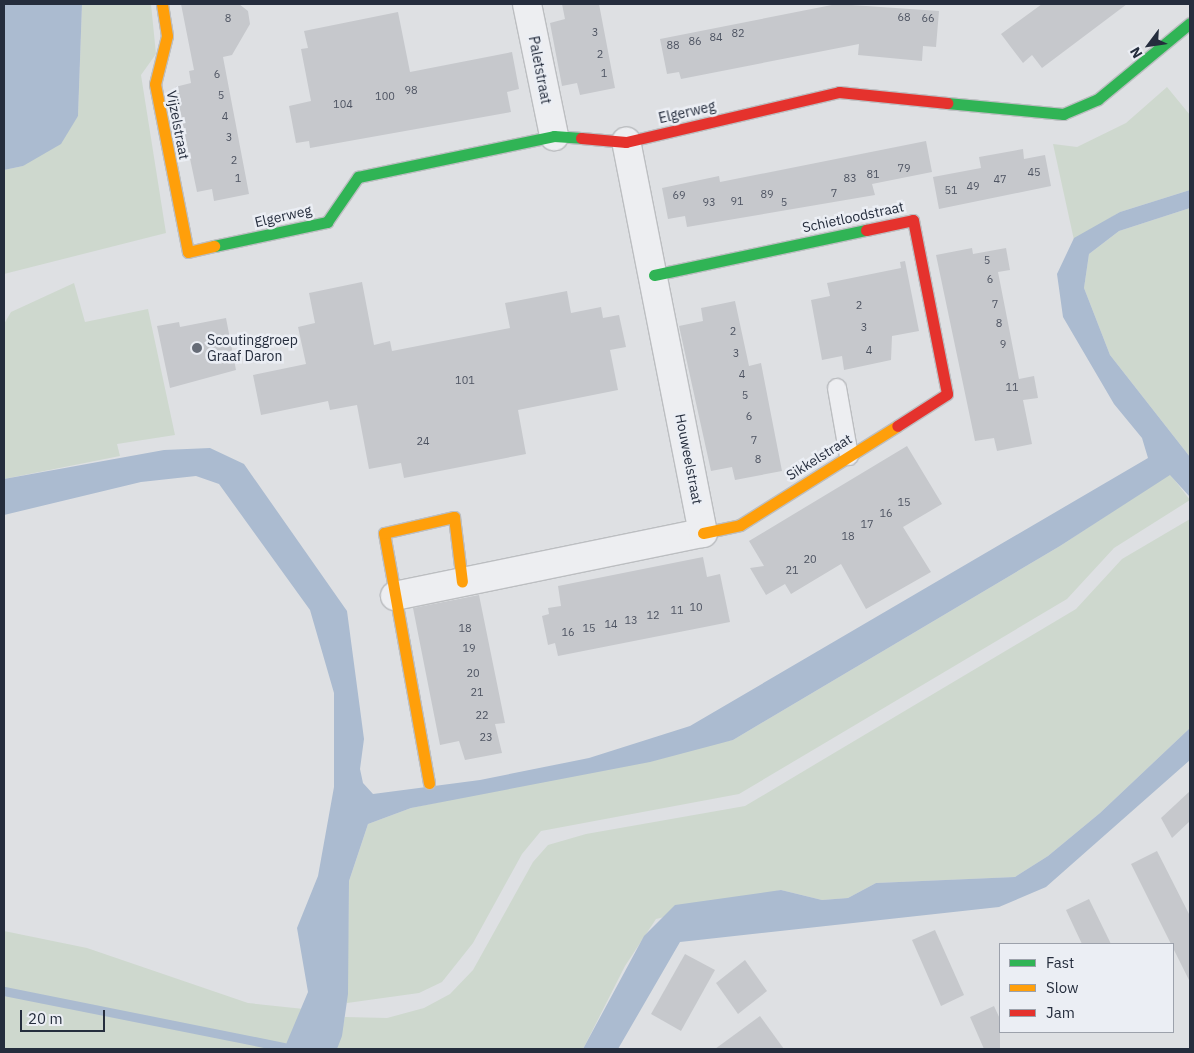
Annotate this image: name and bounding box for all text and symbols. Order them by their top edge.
house number: 68 [897,10,911,24]
house number: 8 [225,11,231,25]
house number: 66 [921,11,935,25]
north arrow [1124,20,1174,70]
house number: 3 [592,25,598,39]
house number: 82 [731,26,745,40]
house number: 84 [709,30,723,44]
house number: 86 [688,34,702,48]
street label: Paletstraat [525,35,555,105]
house number: 88 [666,38,680,52]
text: N [1126,44,1146,62]
house number: 2 [597,47,603,61]
house number: 1 [601,66,607,80]
house number: 6 [214,67,220,81]
house number: 98 [404,83,418,97]
house number: 5 [218,88,224,102]
street label: Vijzelstraat [163,89,193,161]
house number: 100 [375,89,395,103]
house number: 104 [333,97,353,111]
street label: Elgerweg [657,97,717,127]
house number: 4 [222,109,228,123]
house number: 3 [226,130,232,144]
house number: 2 [231,153,237,167]
house number: 79 [897,161,911,175]
house number: 45 [1027,165,1041,179]
house number: 81 [866,167,880,181]
house number: 1 [235,171,241,185]
house number: 83 [843,171,857,185]
house number: 47 [993,172,1007,186]
house number: 49 [966,179,980,193]
house number: 51 [944,183,958,197]
house number: 7 [831,186,837,200]
house number: 89 [760,187,774,201]
house number: 69 [672,188,686,202]
house number: 91 [730,194,744,208]
house number: 93 [702,195,716,209]
house number: 5 [781,195,787,209]
street label: Schietloodstraat [801,198,905,236]
street label: Elgerweg [253,201,313,231]
house number: 5 [984,253,990,267]
house number: 6 [987,272,993,286]
house number: 7 [992,297,998,311]
house number: 2 [856,298,862,312]
house number: 8 [996,316,1002,330]
house number: 3 [861,320,867,334]
house number: 2 [730,324,736,338]
place label: Scoutinggroep Graaf Daron [207,332,298,364]
house number: 9 [1000,337,1006,351]
marker: Scoutinggroep Graaf Daron [191,342,203,354]
house number: 4 [866,343,872,357]
house number: 3 [733,346,739,360]
house number: 4 [739,367,745,381]
house number: 101 [455,373,475,387]
house number: 11 [1005,380,1019,394]
house number: 5 [742,388,748,402]
house number: 6 [746,409,752,423]
street label: Houweelstraat [672,412,706,506]
street label: Sikkelstraat [783,430,855,484]
house number: 7 [751,433,757,447]
house number: 24 [416,434,430,448]
house number: 8 [755,452,761,466]
house number: 15 [897,495,911,509]
house number: 16 [879,506,893,520]
house number: 17 [860,517,874,531]
house number: 18 [841,529,855,543]
house number: 20 [803,552,817,566]
house number: 21 [785,563,799,577]
house number: 10 [689,600,703,614]
house number: 11 [670,603,684,617]
house number: 12 [646,608,660,622]
house number: 13 [624,613,638,627]
house number: 14 [604,617,618,631]
house number: 18 [458,621,472,635]
house number: 15 [582,621,596,635]
house number: 16 [561,625,575,639]
house number: 19 [462,641,476,655]
house number: 20 [466,666,480,680]
house number: 21 [470,685,484,699]
house number: 22 [475,708,489,722]
house number: 23 [479,730,493,744]
legend [999,943,1174,1033]
text: Fast [1046,953,1074,972]
text: Slow [1046,978,1079,997]
scale bar [22,1000,108,1032]
text: Jam [1046,1003,1075,1022]
text: 20 m [28,1009,63,1028]

